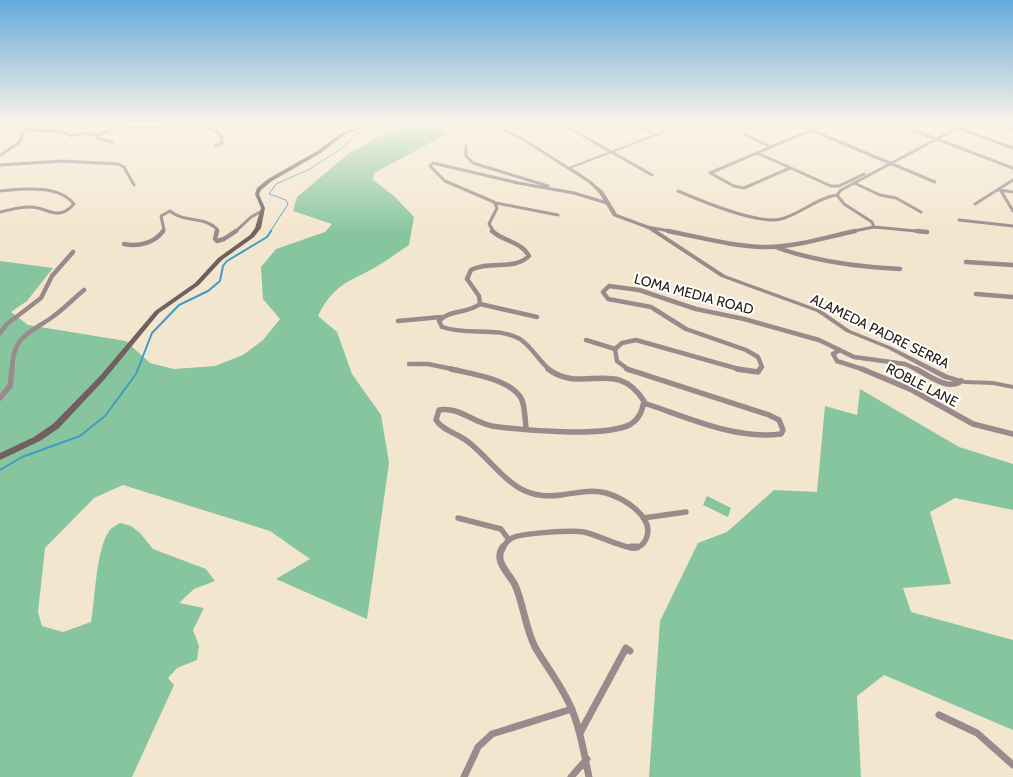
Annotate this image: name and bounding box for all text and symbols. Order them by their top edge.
street label: LOMA MEDIA ROAD [632,269,756,319]
street label: ALAMEDA PADRE SERRA [808,290,953,373]
street label: ROBLE LANE [883,359,961,411]

